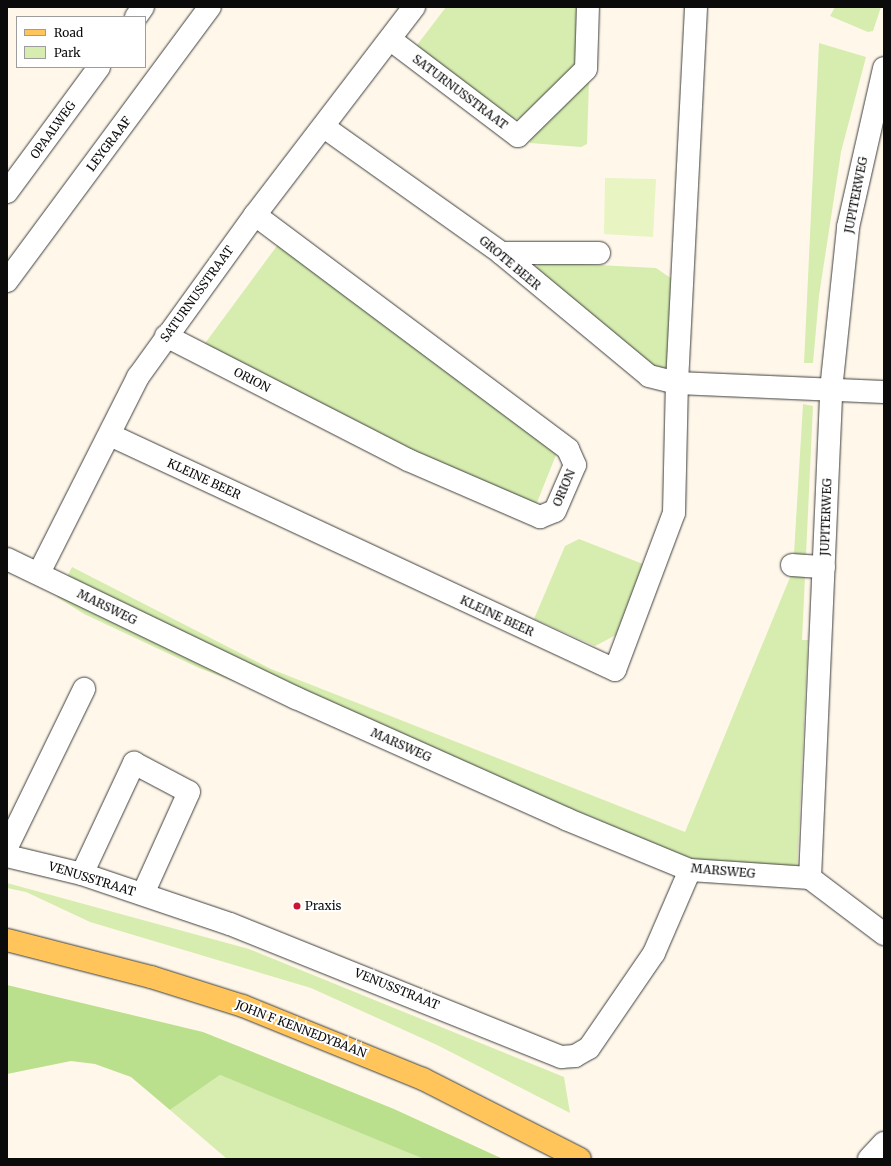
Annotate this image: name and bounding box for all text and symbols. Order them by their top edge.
legend [16,16,146,68]
text: Road [54,25,83,40]
text: Park [54,45,81,60]
street label: SATURNUSSTRAAT [410,52,510,132]
street label: OPAALWEG [27,98,79,162]
street label: LEYGRAAF [84,114,134,174]
street label: JUPITERWEG [842,155,870,235]
street label: GROTE BEER [476,233,544,293]
street label: SATURNUSSTRAAT [157,243,237,345]
street label: ORION [231,365,273,395]
street label: KLEINE BEER [165,456,243,502]
street label: ORION [550,467,578,509]
street label: JUPITERWEG [817,478,835,556]
street label: MARSWEG [75,586,139,628]
street label: KLEINE BEER [458,593,536,639]
street label: MARSWEG [369,725,433,765]
street label: VENUSSTRAAT [47,859,137,899]
street label: MARSWEG [690,861,756,881]
place label: Praxis [305,899,341,913]
marker: Praxis [292,901,302,911]
street label: VENUSSTRAAT [352,965,442,1013]
street label: JOHN F KENNEDYBAAN [234,997,368,1061]

